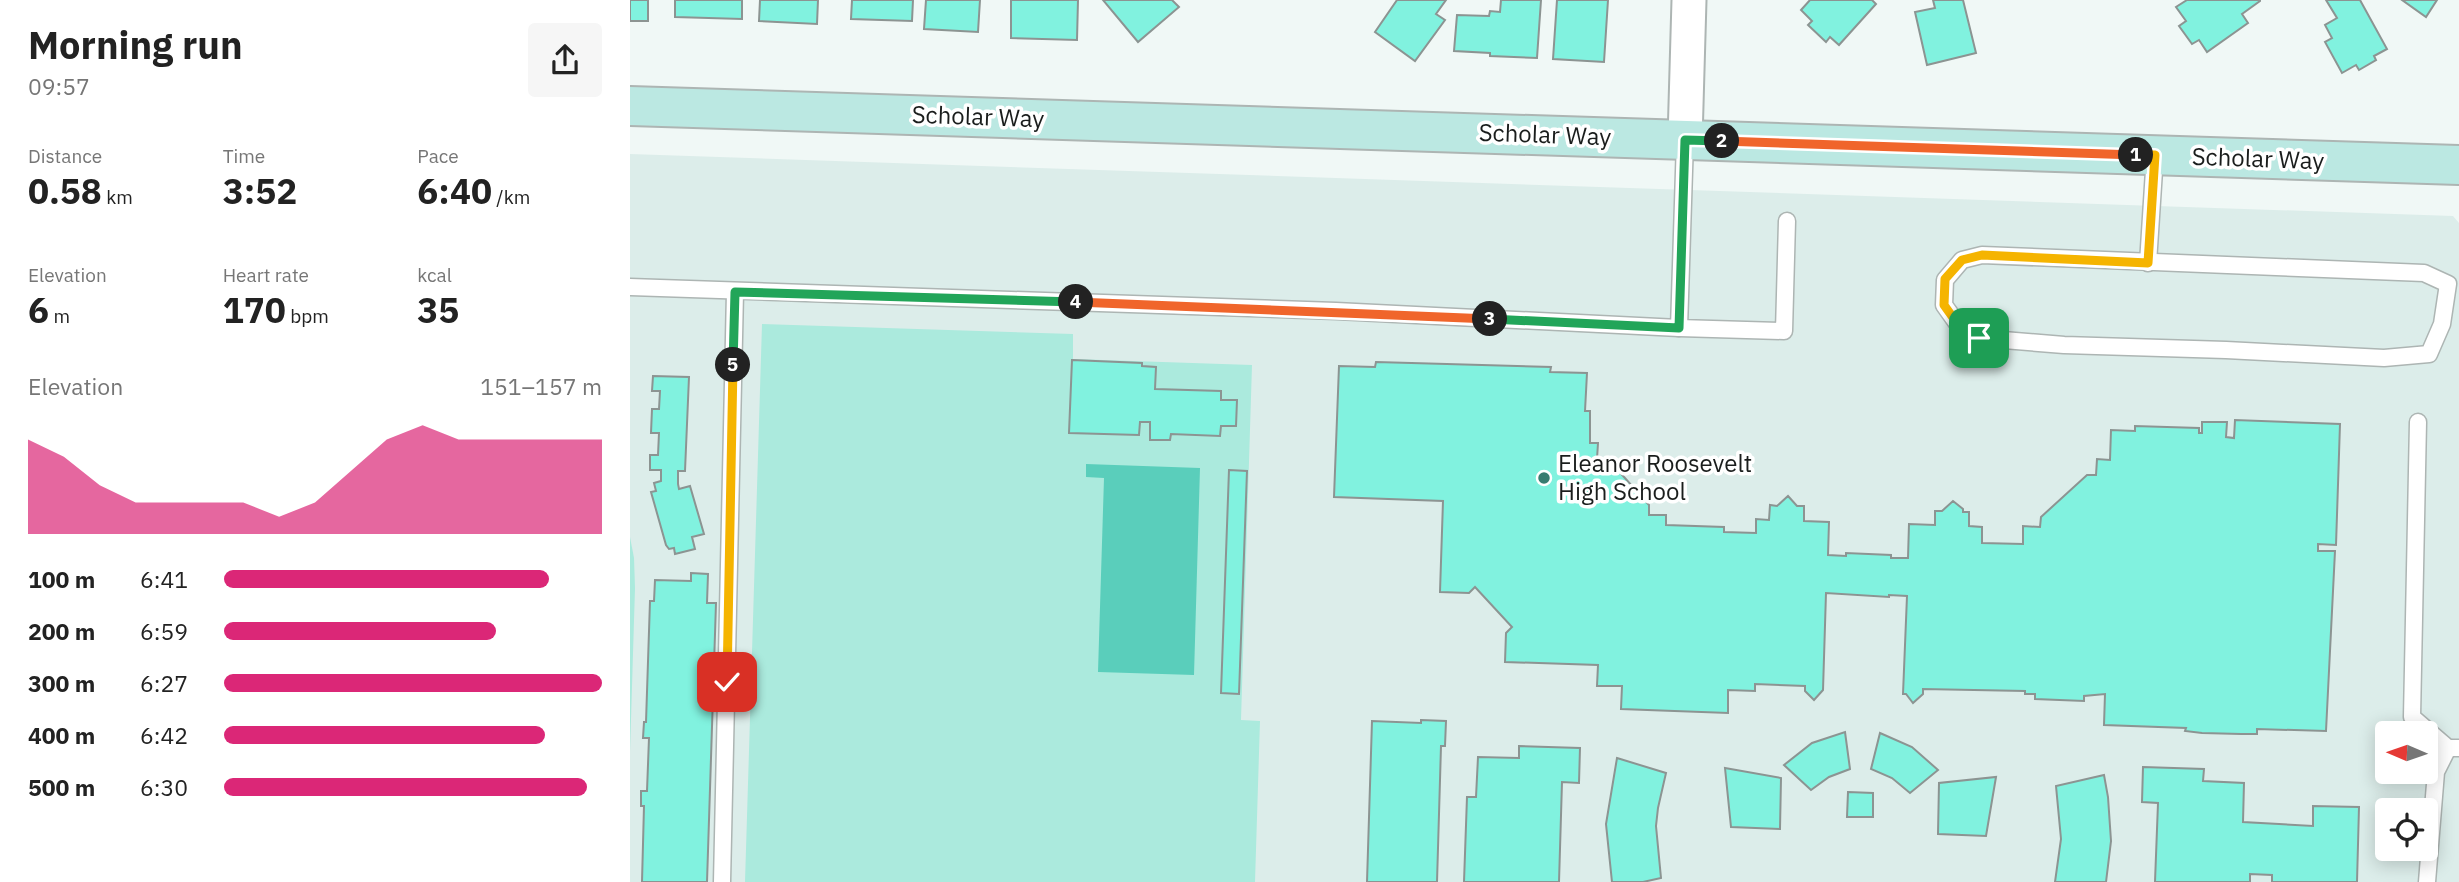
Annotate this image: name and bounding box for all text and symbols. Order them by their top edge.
text: Morning run [28,20,243,69]
button: share [528,23,602,97]
text: 09:57 [28,71,90,101]
street label: Scholar Way [911,98,1045,134]
street label: Scholar Way [1478,116,1612,152]
pin: 2 [1704,124,1740,158]
text: 2 [1716,128,1727,152]
pin: 1 [2118,138,2154,172]
street label: Scholar Way [2191,140,2325,176]
text: 1 [2130,142,2141,166]
text: Distance [28,144,102,168]
text: Time [223,144,265,168]
text: Pace [417,144,459,168]
text: 0.58 [28,168,102,214]
text: 3:52 [223,168,297,214]
text: 6:40 [417,168,492,214]
text: km [102,185,133,209]
text: /km [492,185,530,209]
text: Elevation [28,263,107,287]
text: Heart rate [223,263,309,287]
text: kcal [417,263,452,287]
pin: 4 [1058,284,1094,320]
text: 6 [28,287,49,333]
text: 170 [223,287,286,333]
text: 35 [417,287,459,333]
text: 4 [1070,289,1081,313]
pin: 3 [1472,302,1508,336]
text: m [49,304,70,328]
text: bpm [286,304,329,328]
text: 3 [1484,306,1495,330]
pin [1949,308,2009,368]
icon: arrive [1960,319,1998,357]
pin: 5 [716,348,750,382]
text: 5 [727,352,738,376]
text: Elevation [28,371,123,401]
text: 151–157 m [480,371,602,401]
place label: Eleanor Roosevelt High School [1558,447,1752,507]
marker: Eleanor Roosevelt High School [1536,470,1552,486]
text: 100 m [28,564,95,594]
text: 6:41 [140,564,188,594]
text: 200 m [28,616,95,646]
text: 6:59 [140,616,188,646]
pin [697,652,757,712]
icon: check [708,663,746,701]
text: 300 m [28,668,95,698]
text: 6:27 [140,668,188,698]
text: 400 m [28,720,95,750]
text: 6:42 [140,720,188,750]
north arrow [2375,721,2438,784]
map controls [2375,721,2438,861]
text: 500 m [28,772,95,802]
text: 6:30 [140,772,188,802]
button: locate [2375,798,2438,861]

